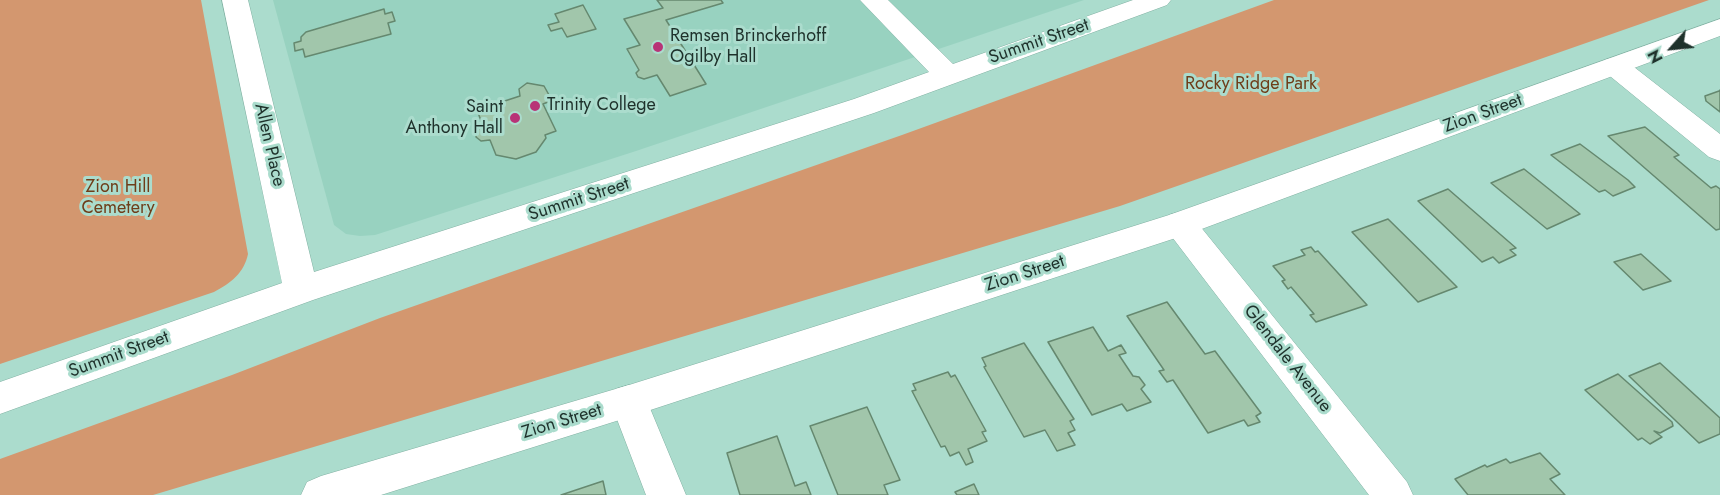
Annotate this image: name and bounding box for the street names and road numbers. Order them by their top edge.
street label: Summit Street [986,15,1092,69]
street label: Zion Street [1441,90,1525,138]
street label: Allen Place [249,101,289,189]
street label: Summit Street [526,174,632,226]
street label: Zion Street [983,251,1067,297]
street label: Glendale Avenue [1238,301,1336,417]
street label: Summit Street [66,327,172,383]
street label: Zion Street [520,400,604,444]

